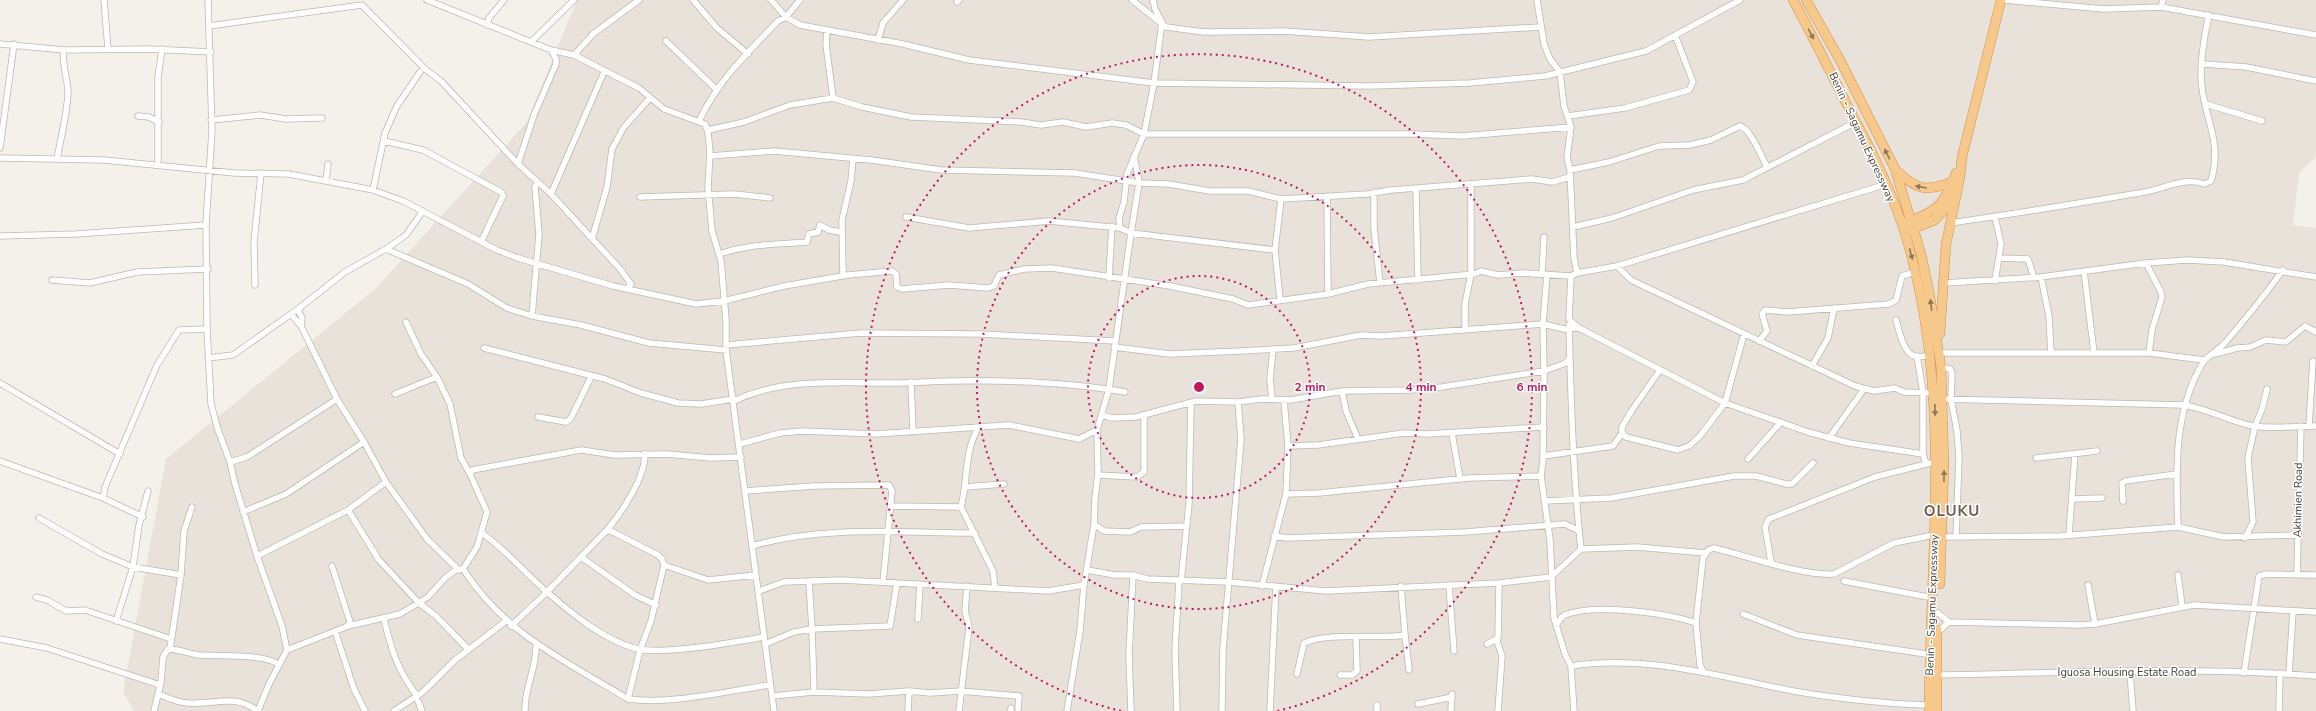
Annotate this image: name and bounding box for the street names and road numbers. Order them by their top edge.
street label: Benin - Sagamu Expressway [1825,70,1899,205]
street label: Akhimien Road [2290,462,2306,538]
street label: Benin - Sagamu Expressway [1922,534,1942,676]
street label: Iguosa Housing Estate Road [2058,665,2196,680]

